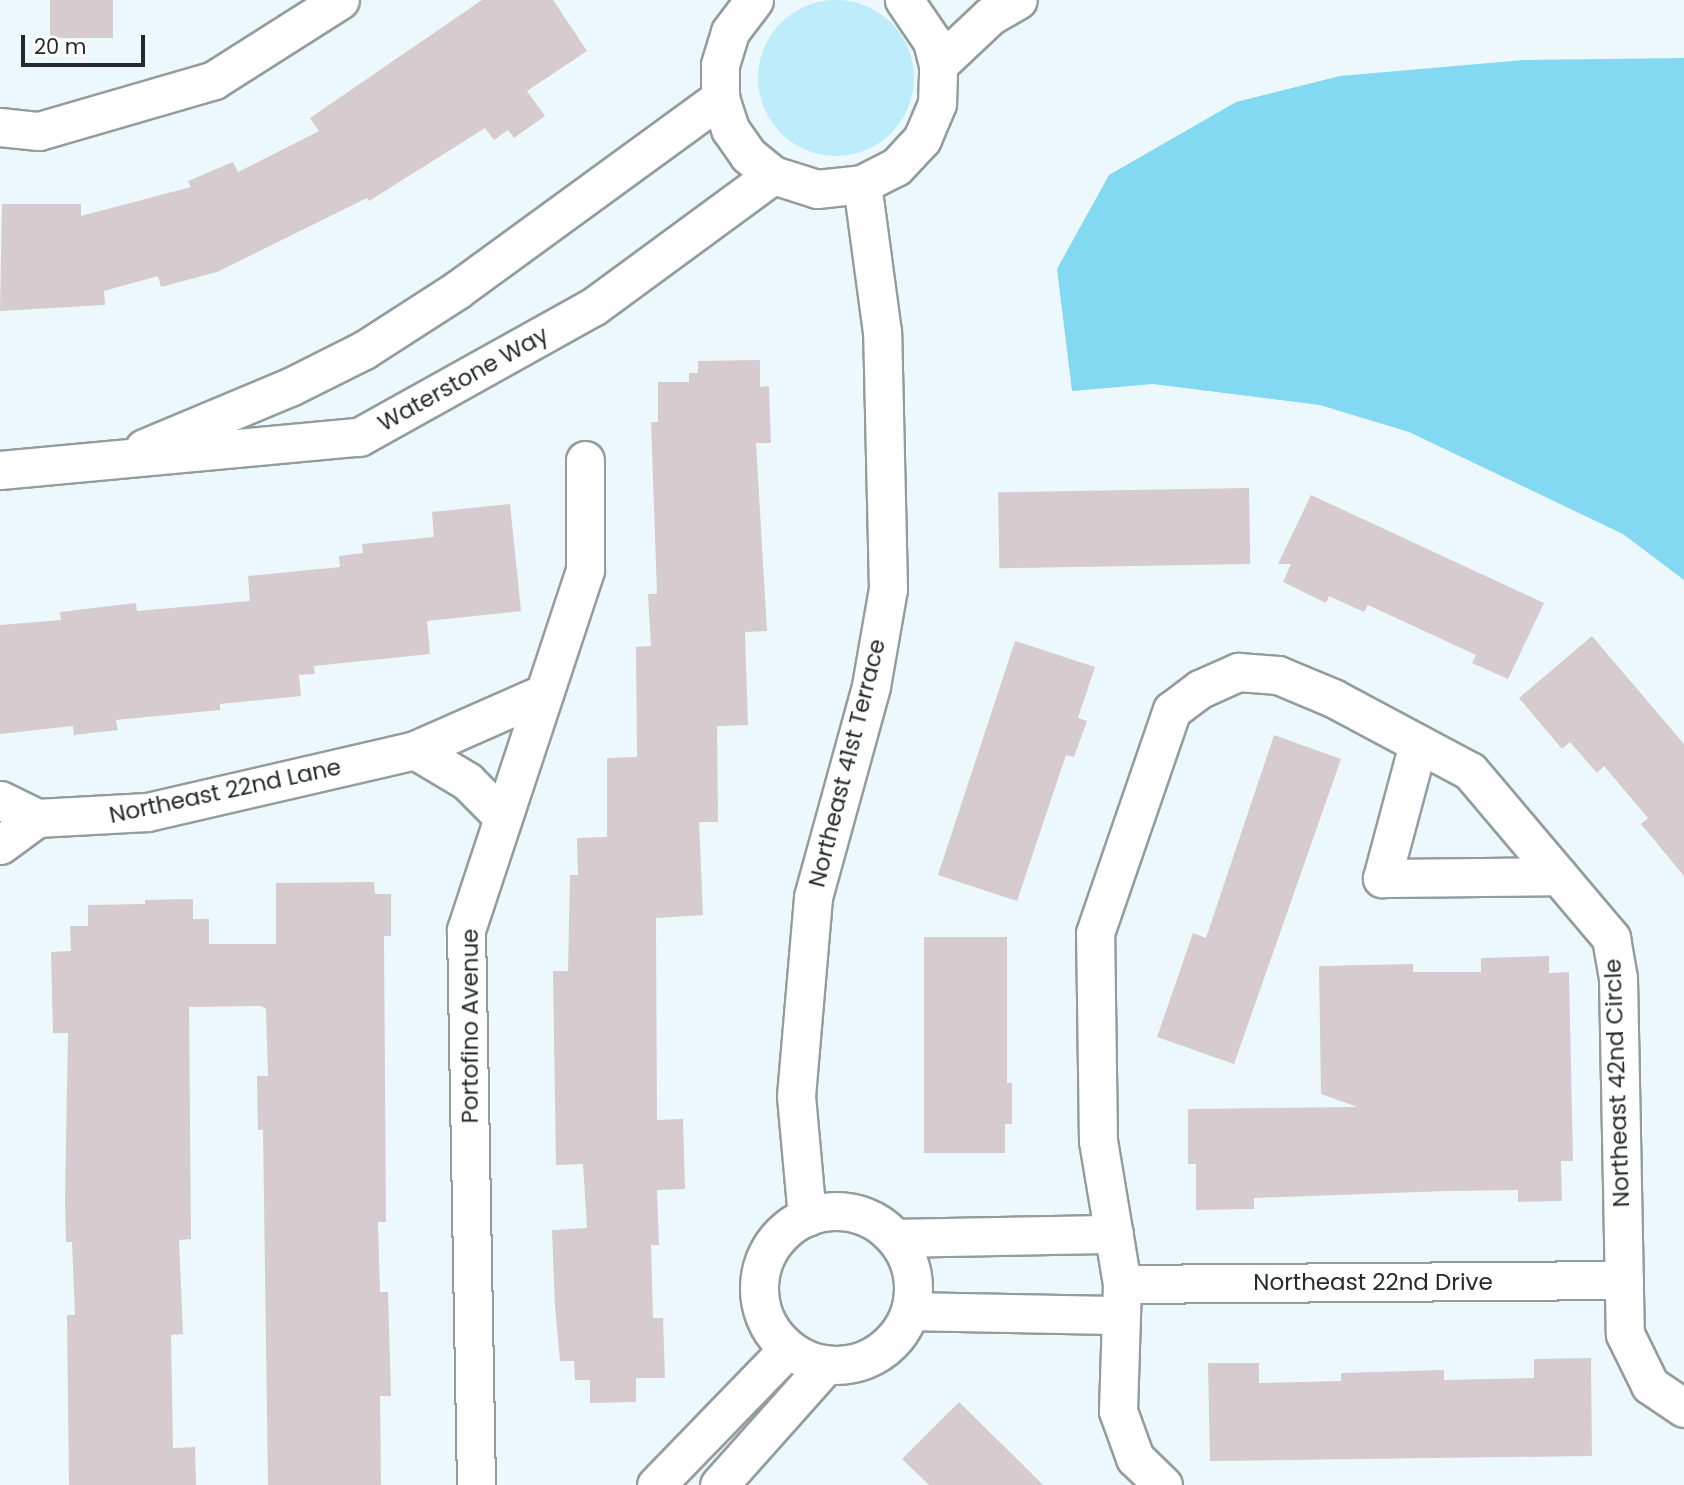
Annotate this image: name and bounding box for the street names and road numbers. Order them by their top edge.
street label: Waterstone Way [373,321,553,437]
street label: Northeast 41st Terrace [803,636,891,890]
street label: Northeast 22nd Lane [107,753,343,829]
street label: Portofino Avenue [456,929,484,1123]
street label: Northeast 42nd Circle [1599,958,1635,1208]
street label: Northeast 22nd Drive [1253,1268,1493,1296]

